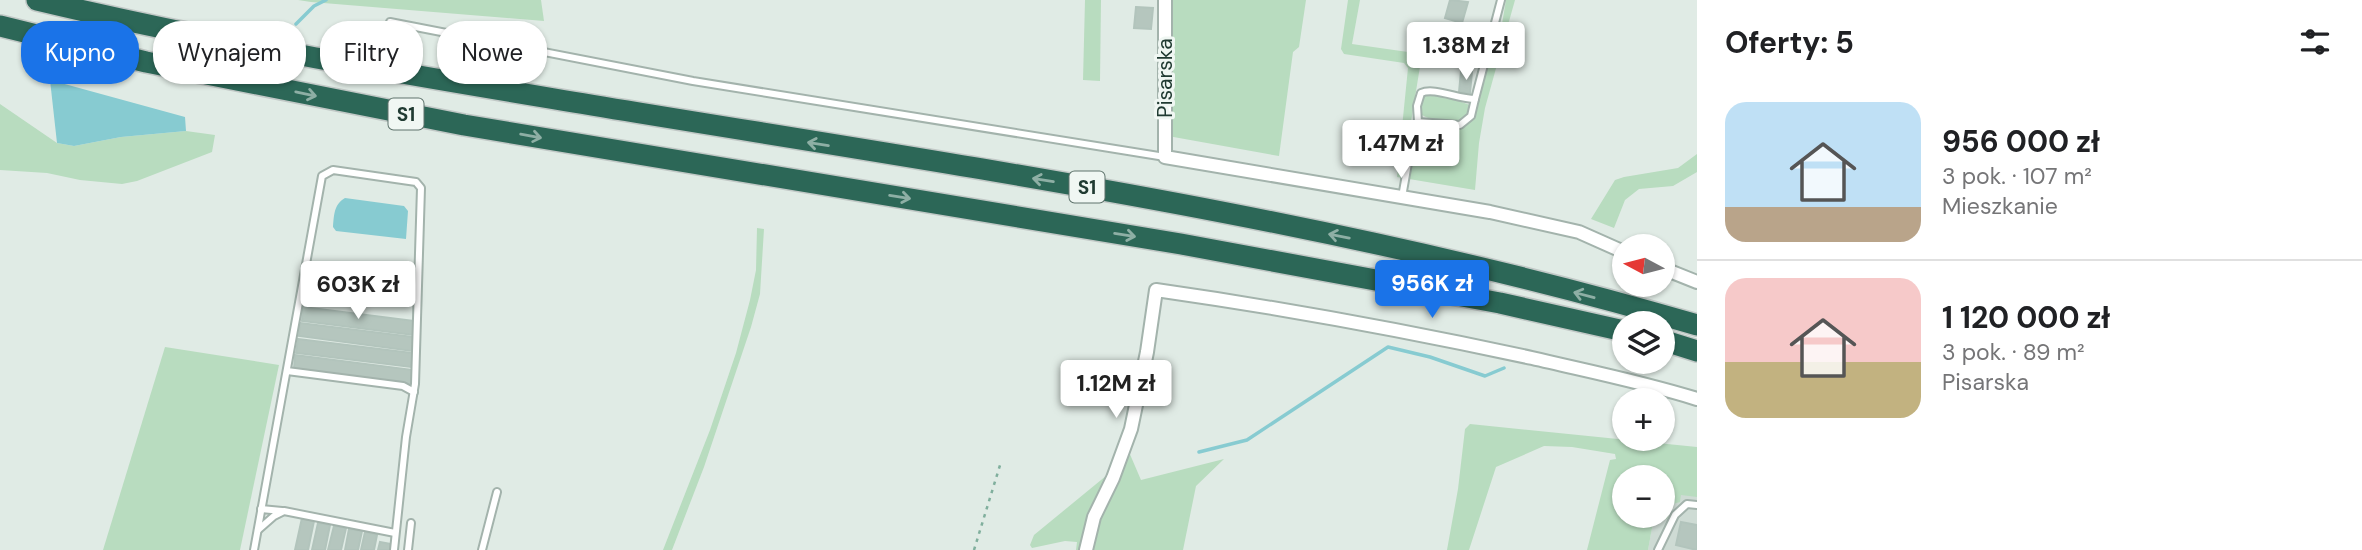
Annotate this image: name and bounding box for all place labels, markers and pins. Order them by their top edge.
pin: 1.38M zł [1394,22,1538,82]
pin: 1.47M zł [1329,120,1473,180]
pin: 956K zł [1367,260,1497,320]
pin: 603K zł [293,262,423,321]
pin: 1.12M zł [1044,360,1188,420]

